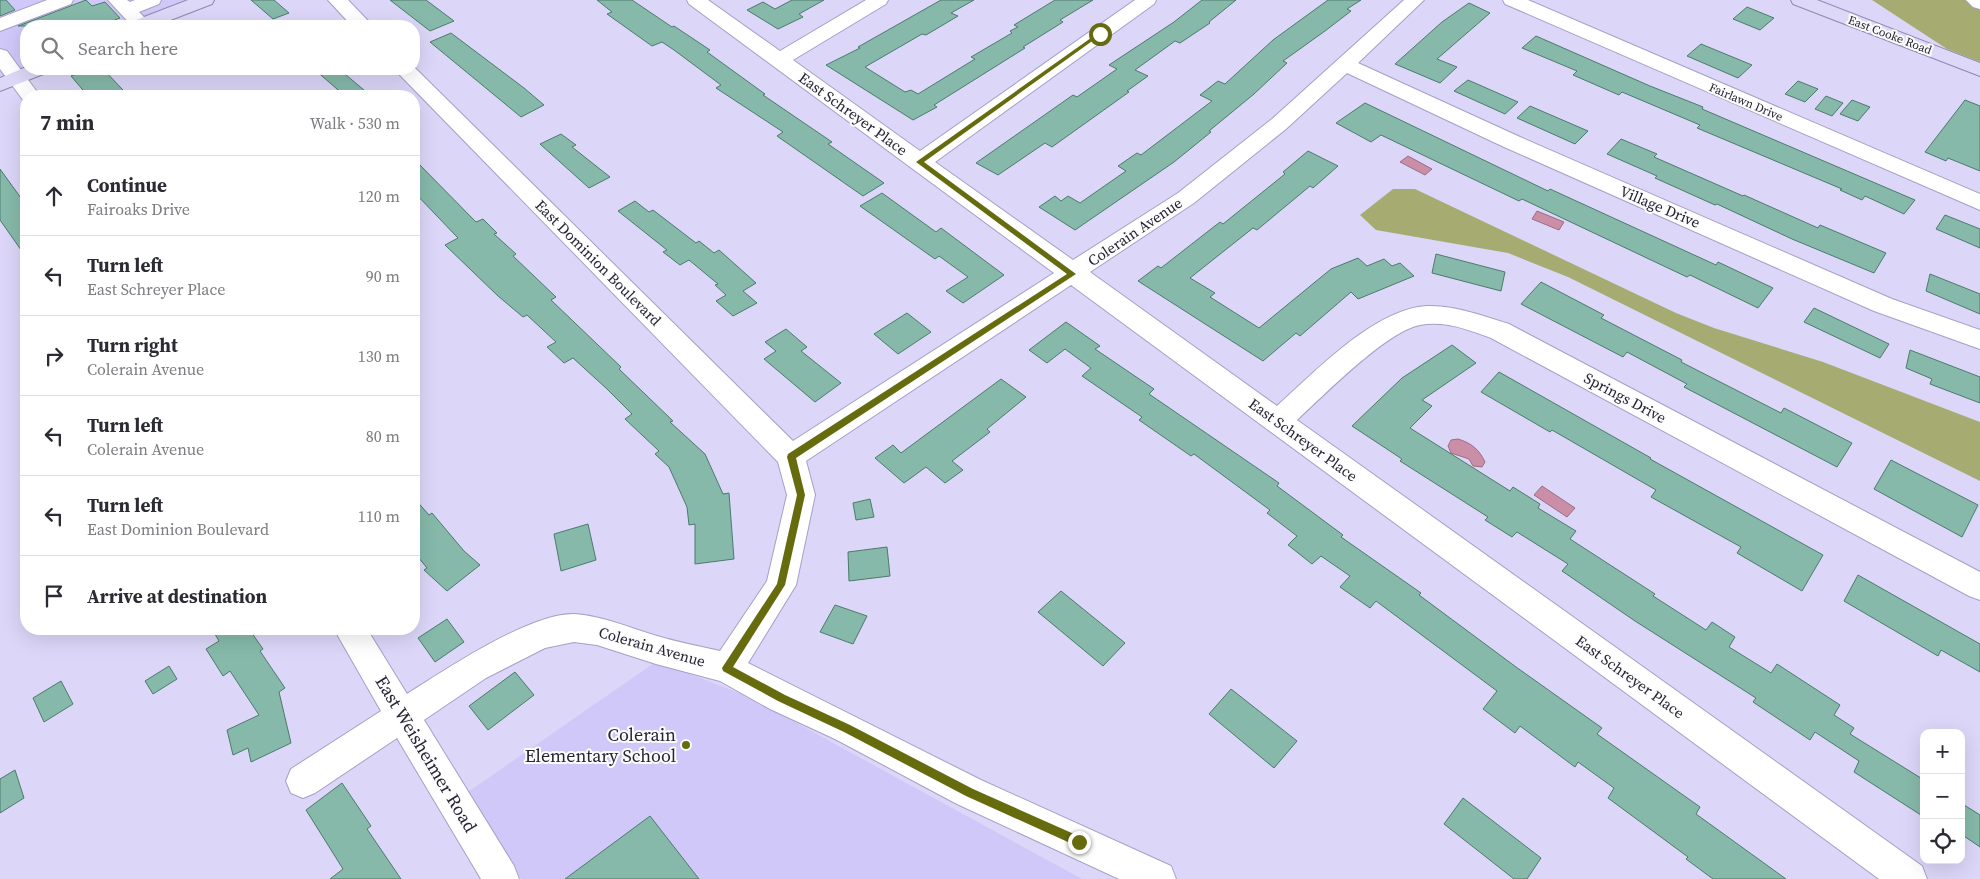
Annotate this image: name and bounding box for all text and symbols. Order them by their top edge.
street label: East Cooke Road [1846,12,1934,58]
search box [20,20,420,75]
route start [1089,23,1112,46]
icon: search [38,34,66,62]
text: Search here [78,35,178,61]
street label: East Schreyer Place [795,67,912,160]
street label: Fairlawn Drive [1707,79,1785,125]
text: 7 min [40,108,95,137]
text: Walk · 530 m [310,112,400,134]
text: Continue [87,172,167,198]
street label: Village Drive [1617,180,1704,233]
icon: ahead [40,182,68,210]
text: 120 m [358,185,400,207]
street label: Colerain Avenue [1083,192,1186,271]
street label: East Dominion Boulevard [531,195,666,331]
text: Fairoaks Drive [87,198,190,220]
text: Turn left [87,252,163,278]
icon: left [40,262,68,290]
text: 90 m [366,265,400,287]
text: East Schreyer Place [87,278,225,300]
text: Turn right [87,332,178,358]
icon: right [40,342,68,370]
text: 130 m [358,345,400,367]
text: Colerain Avenue [87,358,204,380]
street label: Springs Drive [1581,367,1670,428]
street label: East Schreyer Place [1245,393,1362,486]
text: Turn left [87,412,163,438]
icon: left [40,422,68,450]
text: 80 m [366,425,400,447]
text: Colerain Avenue [87,438,204,460]
text: Turn left [87,492,163,518]
icon: left [40,502,68,530]
text: 110 m [358,505,400,527]
text: East Dominion Boulevard [87,518,269,540]
icon: arrive [40,582,68,610]
text: Arrive at destination [87,583,267,609]
street label: Colerain Avenue [596,621,708,672]
street label: East Schreyer Place [1572,630,1689,723]
street label: East Weisheimer Road [370,671,483,837]
place label: Colerain Elementary School [525,722,676,768]
map controls [1920,729,1965,864]
button: + [1920,729,1965,774]
marker: Colerain Elementary School [680,739,692,751]
button: − [1920,774,1965,819]
button: locate [1920,819,1965,864]
route end [1068,831,1091,854]

